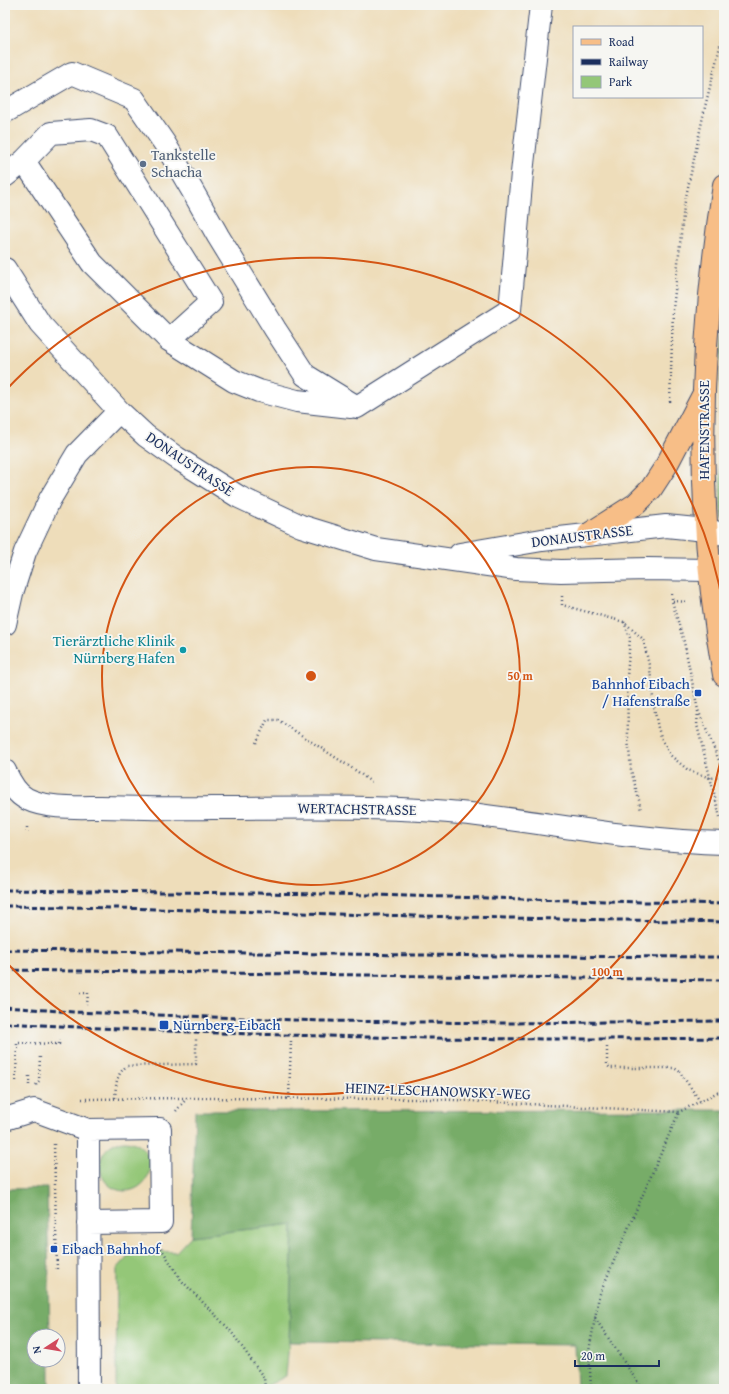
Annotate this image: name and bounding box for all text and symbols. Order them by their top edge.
legend [573,26,703,98]
text: Road [609,33,635,50]
text: Railway [609,53,648,70]
text: Park [609,73,633,90]
place label: Tankstelle Schacha [151,144,216,182]
marker: Tankstelle Schacha [138,159,148,169]
street label: HAFENSTRASSE [693,380,714,480]
street label: DONAUSTRASSE [142,426,239,501]
street label: DONAUSTRASSE [530,519,634,552]
place label: Tierärztliche Klinik Nürnberg Hafen [53,630,176,668]
marker: Tierärztliche Klinik Nürnberg Hafen [178,645,188,655]
text: 50 m [507,667,533,684]
centre of rings [304,669,318,683]
place label: Bahnhof Eibach / Hafenstraße [592,673,691,711]
marker: Bahnhof Eibach / Hafenstraße [693,688,703,698]
street label: WERTACHSTRASSE [297,797,417,820]
text: 100 m [591,963,624,980]
place label: Nürnberg-Eibach [173,1014,281,1035]
marker: Nürnberg-Eibach [158,1019,170,1031]
street label: HEINZ-LESCHANOWSKY-WEG [345,1077,531,1104]
place label: Eibach Bahnhof [62,1238,162,1259]
marker: Eibach Bahnhof [49,1244,59,1254]
north arrow [26,1328,66,1368]
scale bar [575,1342,659,1368]
text: N [27,1344,45,1355]
text: 20 m [581,1347,605,1364]

